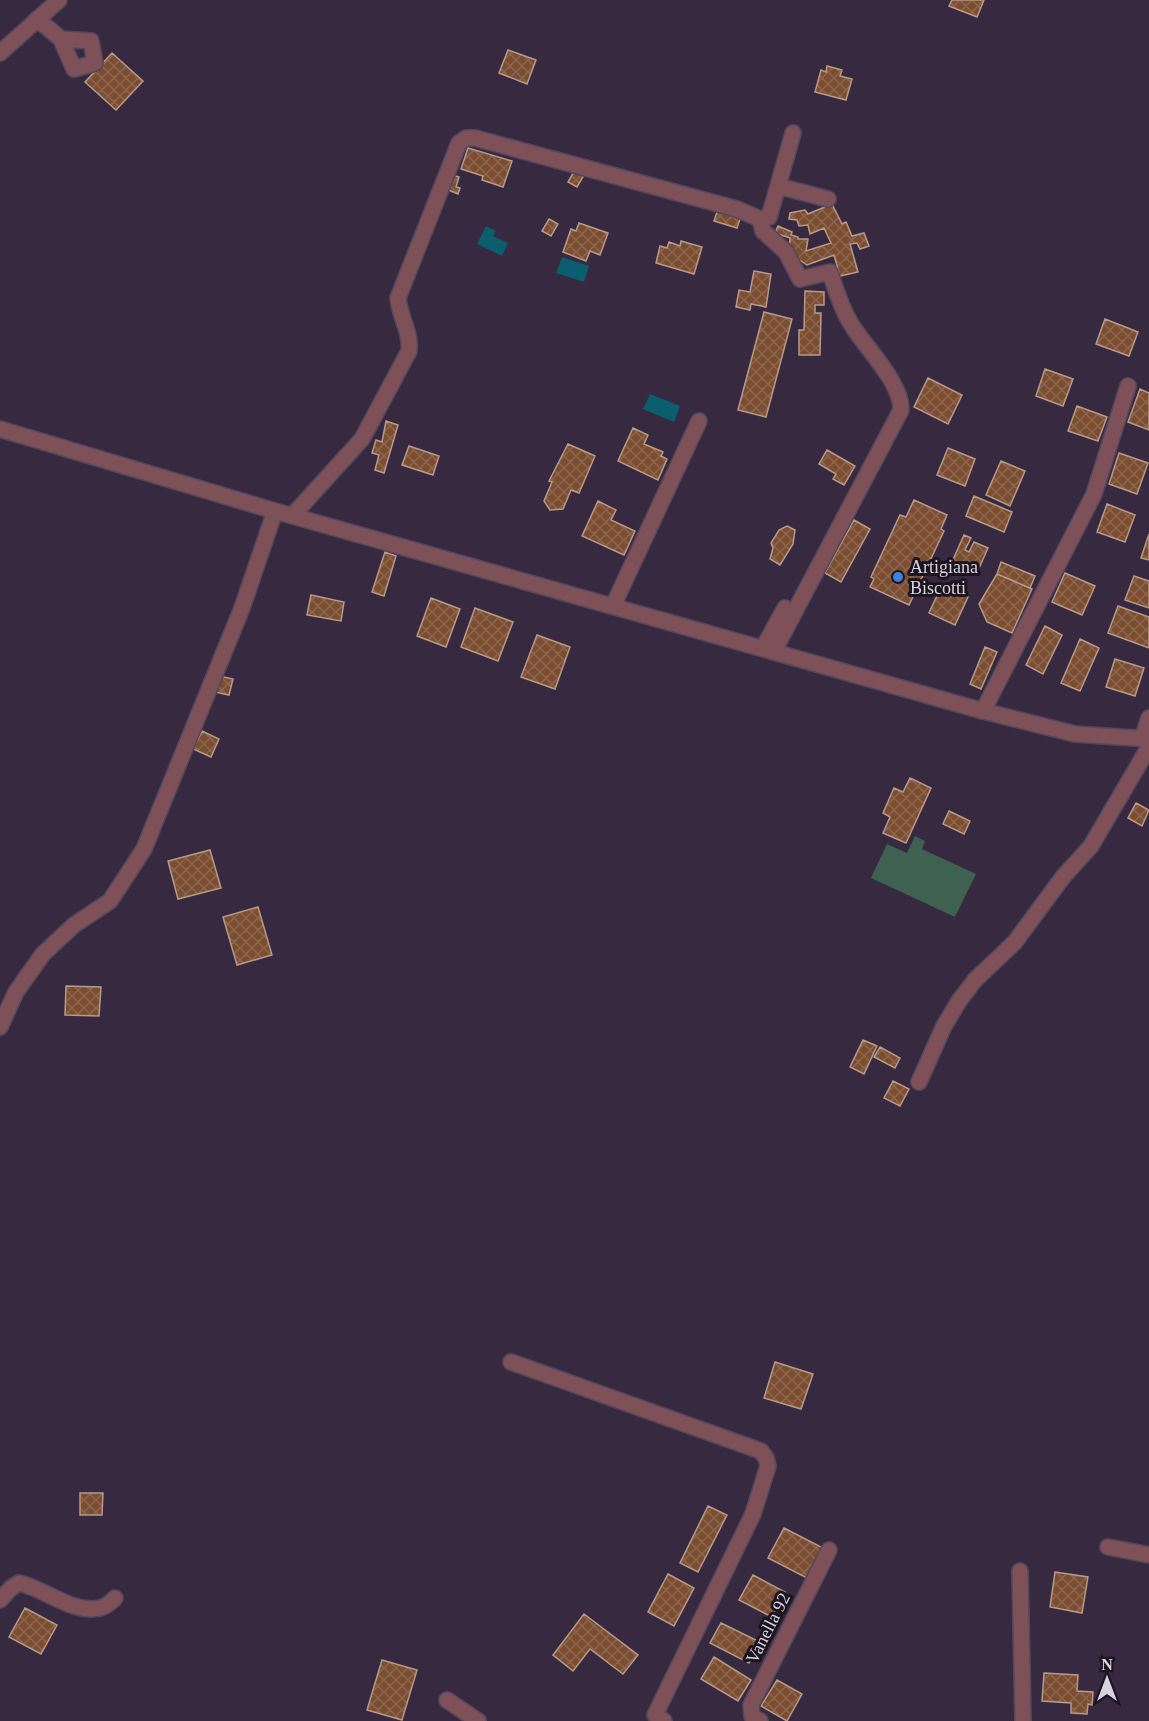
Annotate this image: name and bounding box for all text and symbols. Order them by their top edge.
place label: Artigiana Biscotti [910,557,978,598]
marker: Artigiana Biscotti [891,570,905,584]
street label: Vanella 92 [742,1589,794,1667]
north arrow [1077,1649,1137,1709]
text: N [1101,1656,1113,1673]

